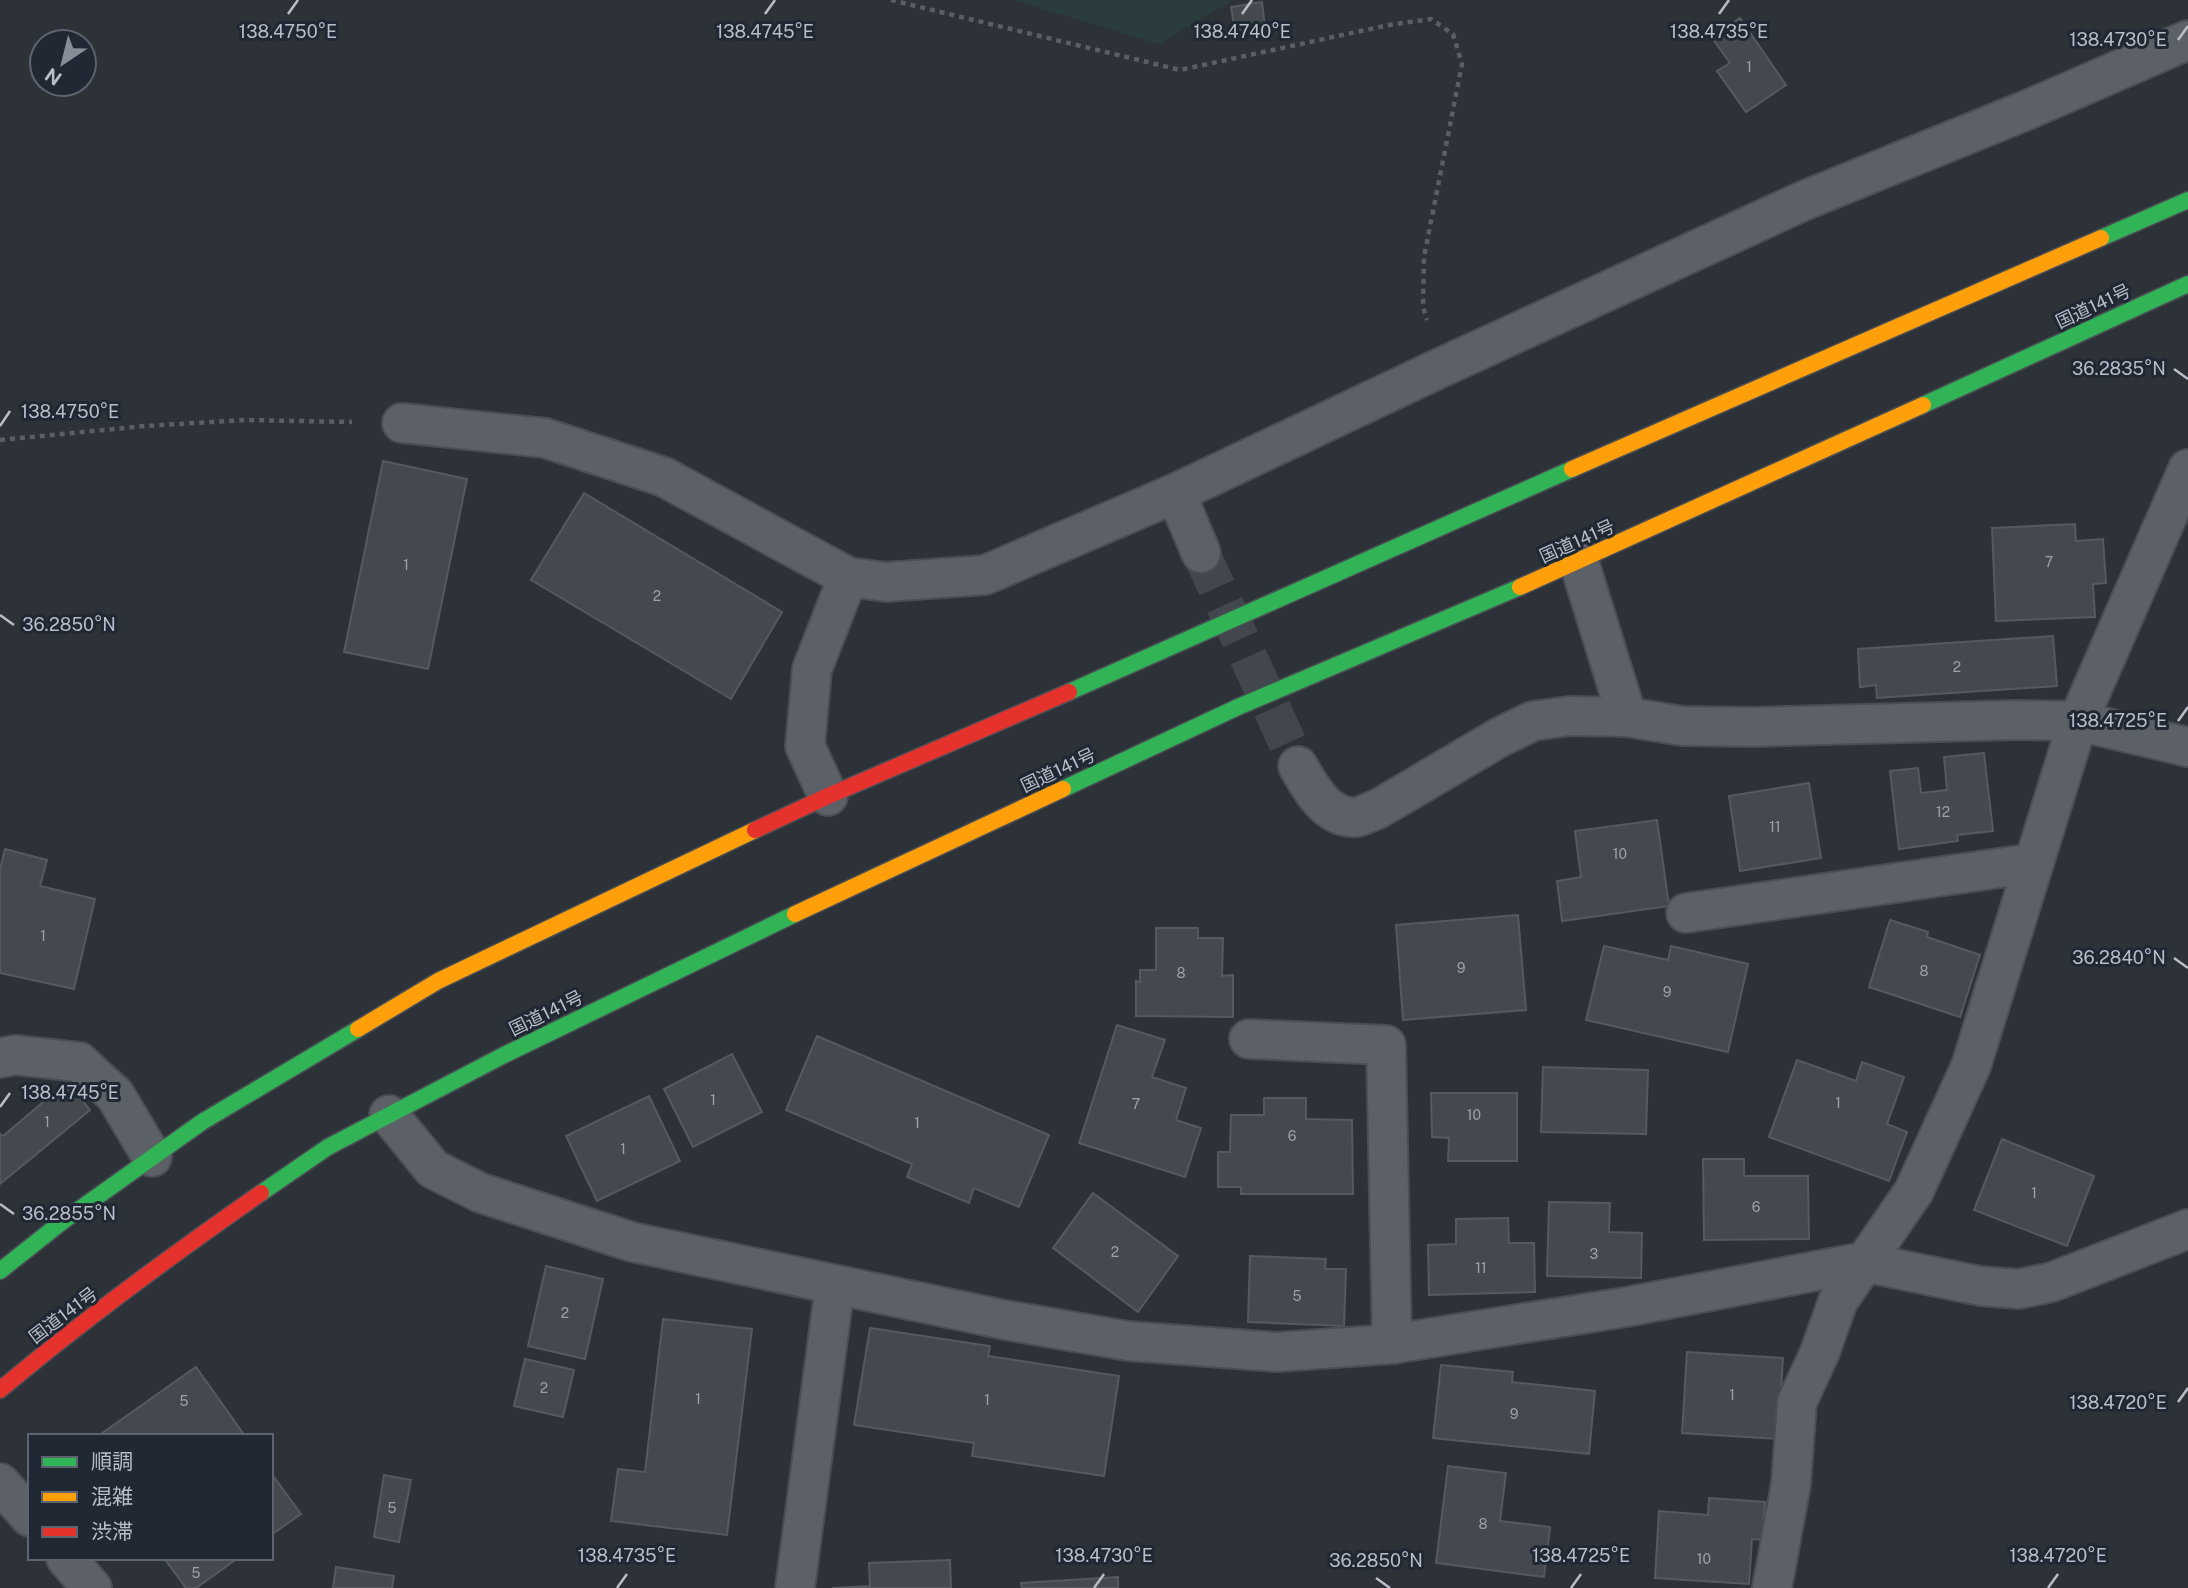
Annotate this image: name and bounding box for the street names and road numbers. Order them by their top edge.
street label: 国道141号 [2052,280,2134,332]
street label: 国道141号 [1536,515,1618,567]
street label: 国道141号 [1017,744,1099,796]
street label: 国道141号 [505,986,587,1040]
street label: 国道141号 [25,1283,101,1347]

